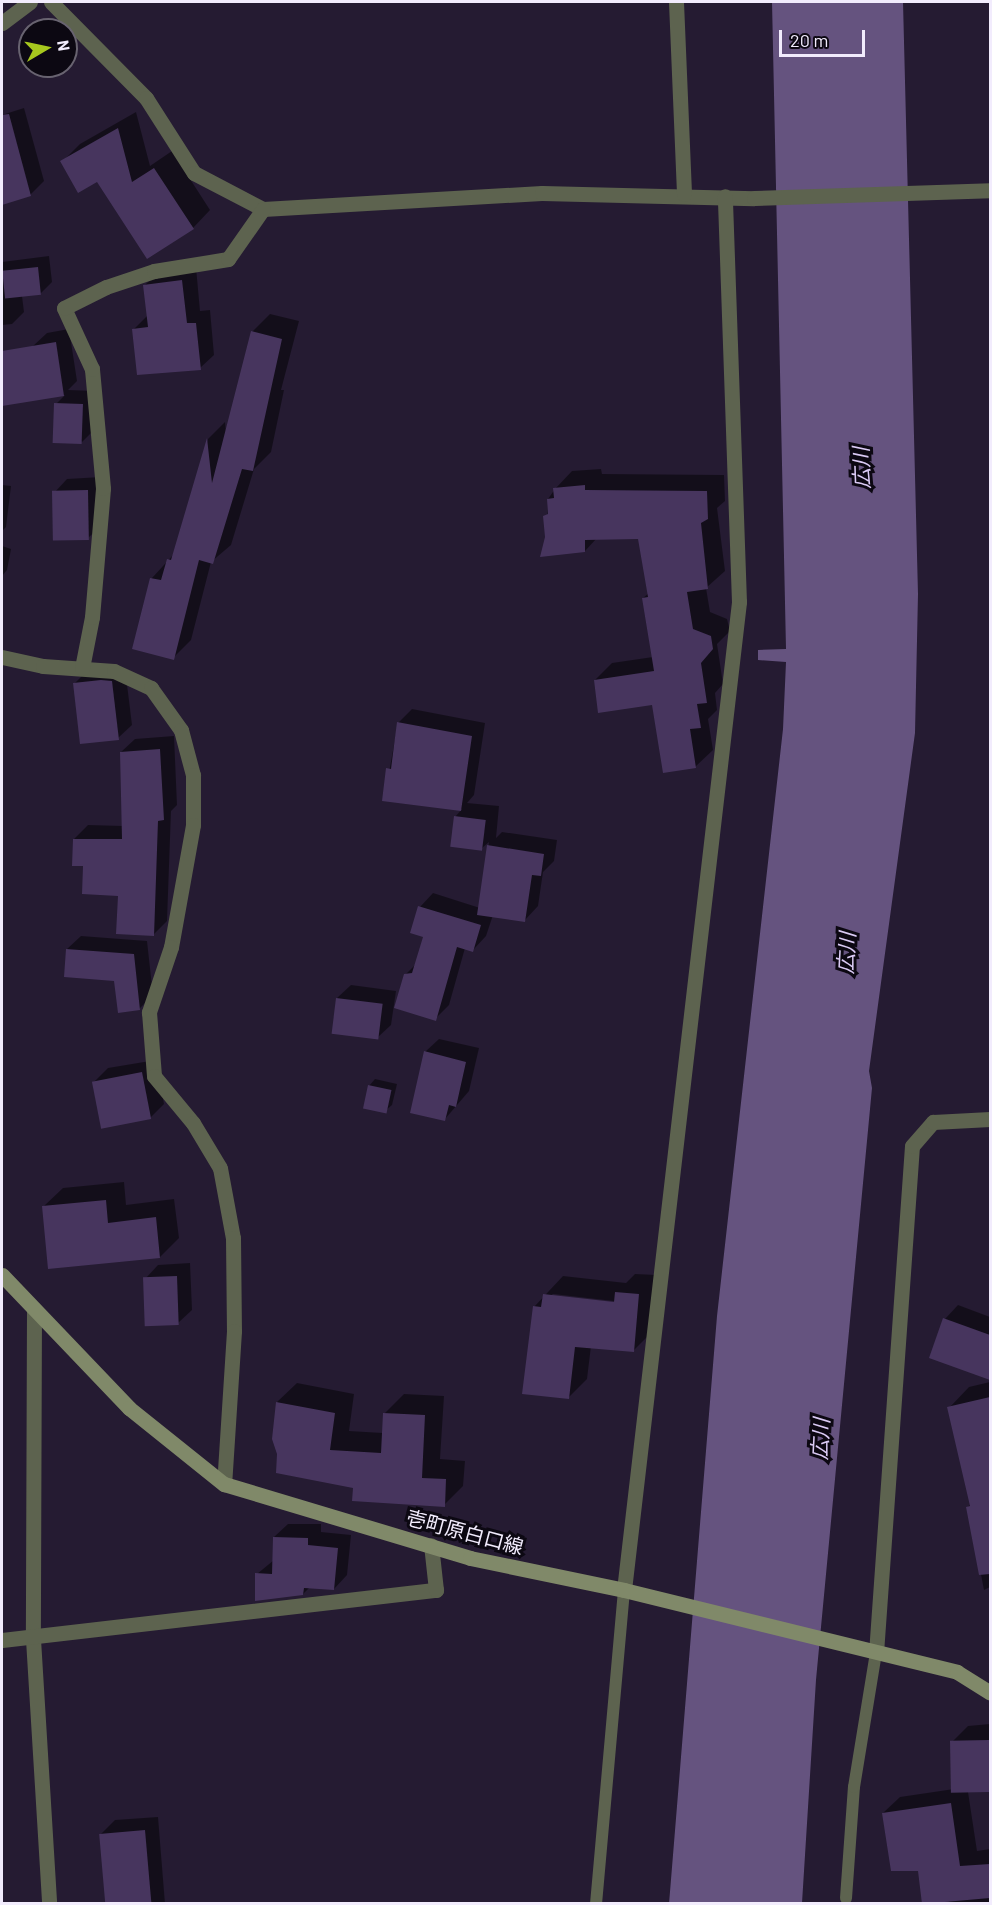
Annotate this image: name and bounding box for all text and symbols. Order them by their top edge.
north arrow [18,18,78,78]
scale bar [782,18,868,56]
text: 20 m [790,29,828,51]
text: N [54,39,75,52]
water label: 広川 [848,447,874,489]
water label: 広川 [832,931,860,975]
water label: 広川 [806,1417,834,1461]
street label: 壱町原白口線 [404,1505,526,1559]

